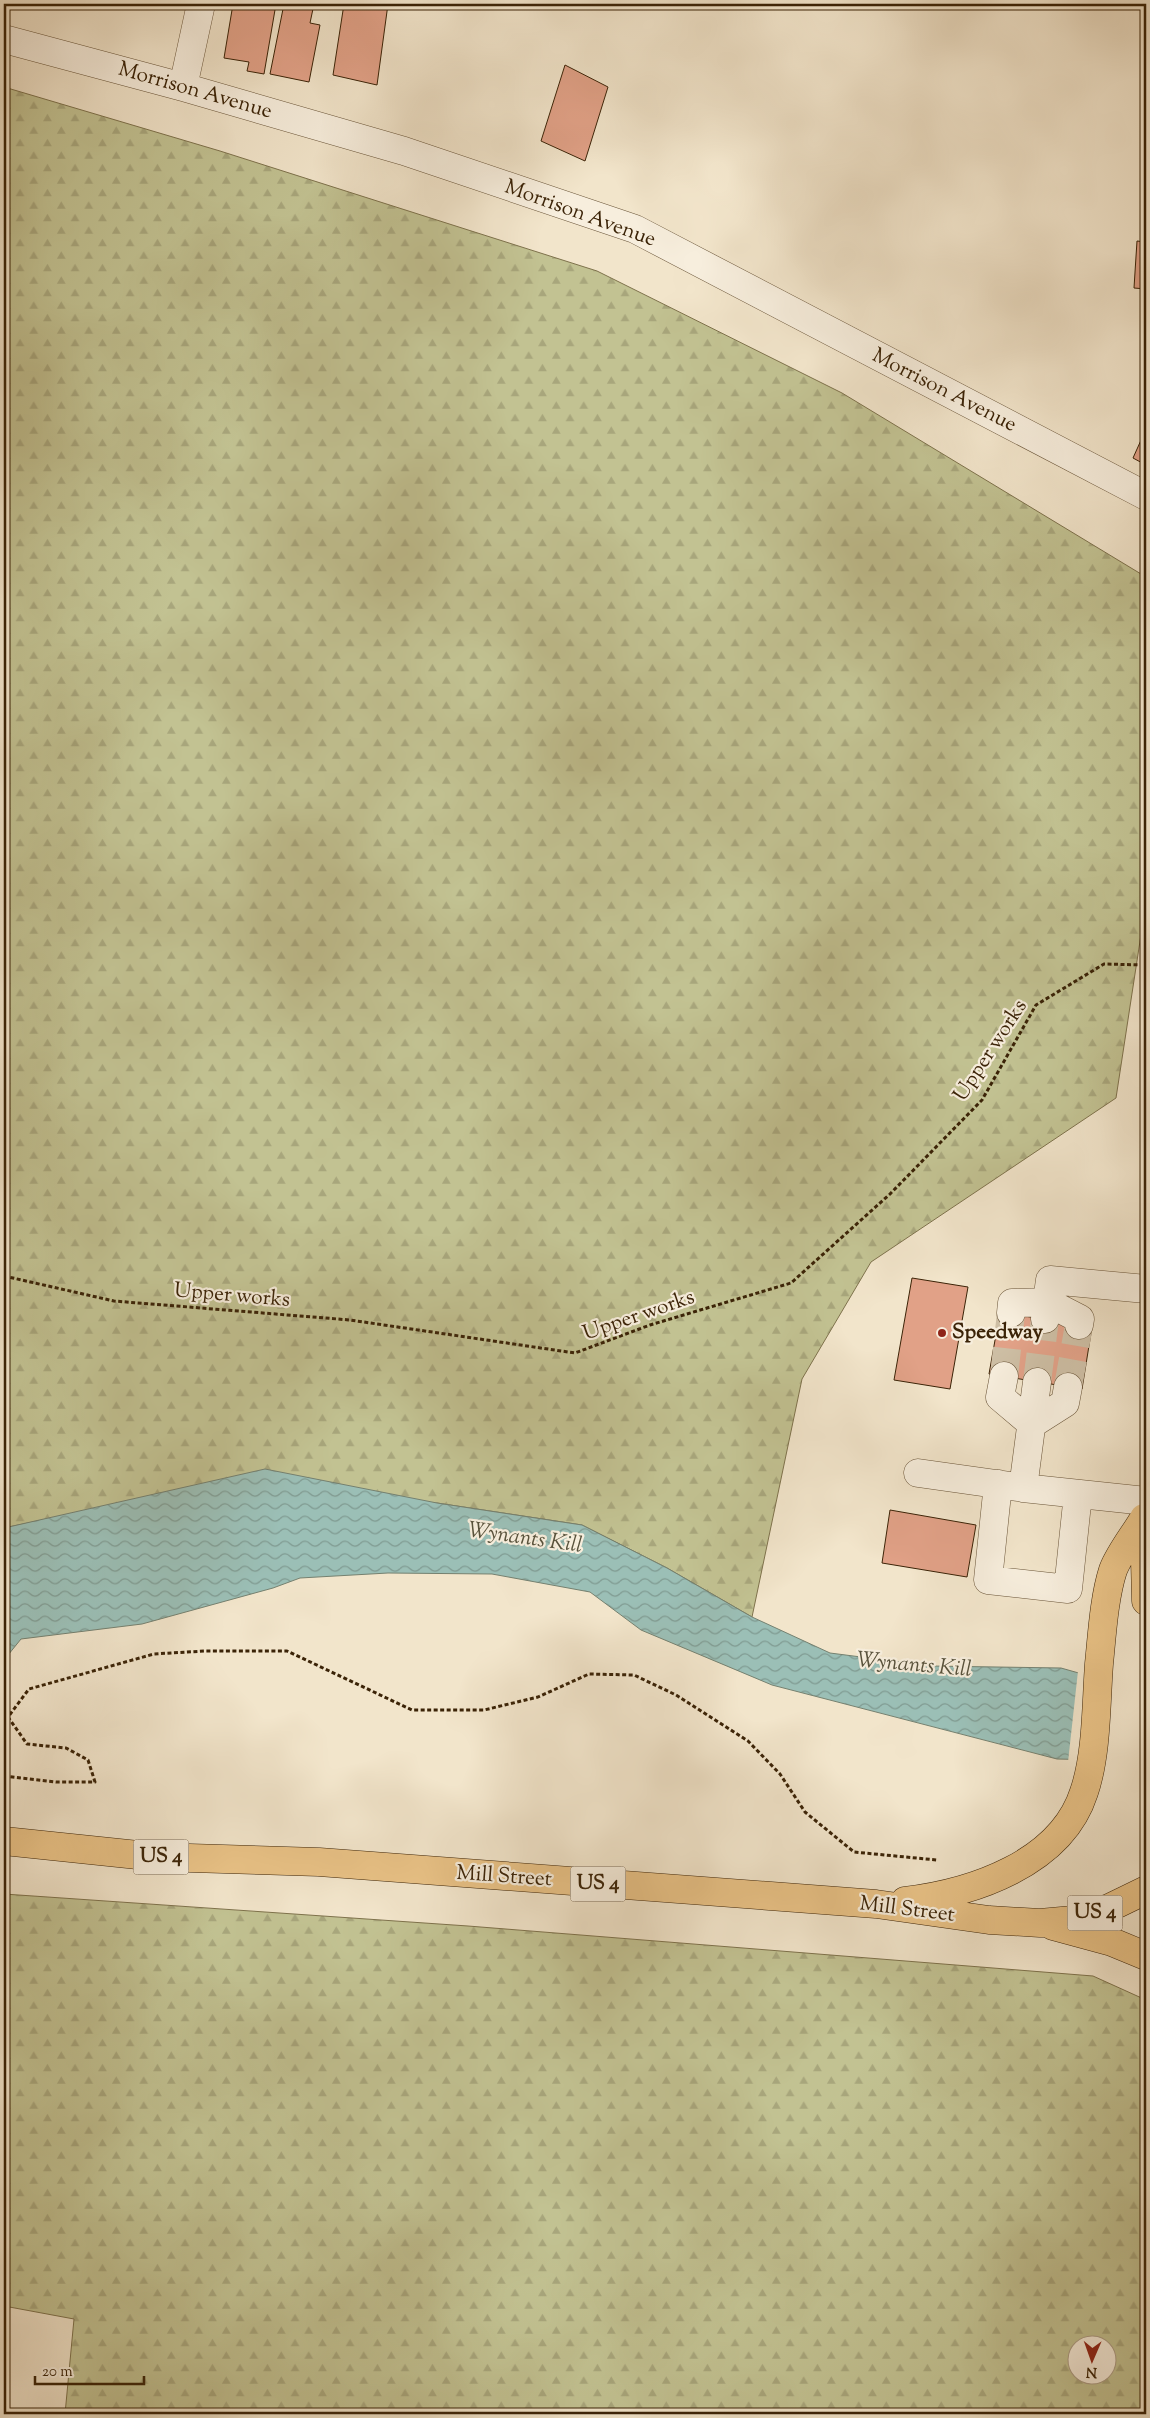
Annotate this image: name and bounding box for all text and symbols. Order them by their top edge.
street label: Morrison Avenue [114,55,276,127]
street label: Morrison Avenue [500,173,660,255]
street label: Morrison Avenue [866,342,1022,440]
street label: Upper works [947,994,1035,1108]
street label: Upper works [173,1276,291,1316]
street label: Upper works [579,1283,699,1349]
place label: Speedway [952,1318,1043,1348]
marker: Speedway [936,1327,948,1339]
water label: Wynants Kill [466,1515,584,1563]
water label: Wynants Kill [855,1645,973,1687]
road number: US 4 [134,1840,188,1874]
street label: Mill Street [455,1859,553,1895]
road number: US 4 [570,1866,626,1902]
street label: Mill Street [858,1889,956,1931]
road number: US 4 [1068,1896,1122,1930]
north arrow [1068,2336,1118,2386]
scale bar [35,2353,144,2385]
text: N [1086,2361,1098,2381]
text: 20 m [42,2362,73,2383]

